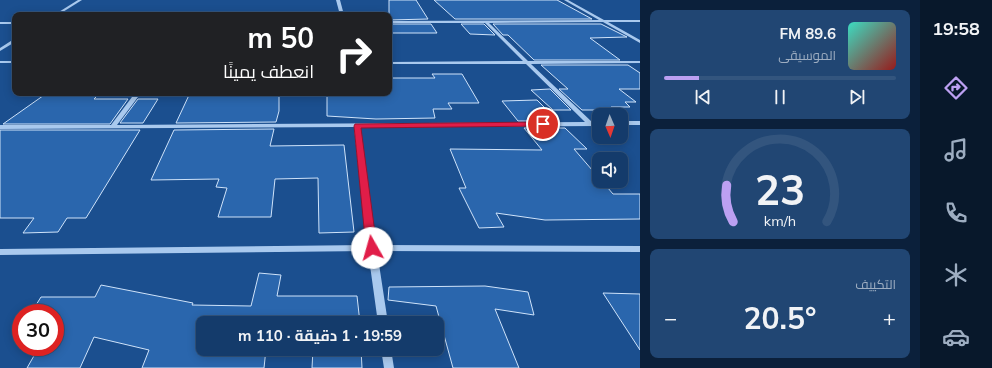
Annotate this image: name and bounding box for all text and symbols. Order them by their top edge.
text: 19:58 [932,17,980,40]
text: 50 m [248,20,314,55]
text: 89.6 FM [780,24,836,43]
icon: right [328,28,380,80]
text: الموسيقى [778,47,836,63]
text: انعطف يمينًا [223,60,314,83]
icon: directions [942,74,970,102]
icon: previous [692,86,714,108]
icon: pause [769,86,791,108]
icon: next [846,86,868,108]
pin [526,107,560,141]
north arrow [592,108,628,144]
map controls [592,108,628,188]
icon: arrive [532,113,554,135]
icon: music [942,136,970,164]
button: sound [592,152,628,188]
text: 23 [755,163,805,215]
icon: phone [942,199,970,227]
text: km/h [764,212,796,230]
position arrow [351,227,393,269]
icon: climate [942,261,970,289]
text: التكييف [855,276,896,292]
text: 20.5° [744,299,816,337]
speed limit sign: 30 [12,304,64,356]
text: − [664,304,677,332]
text: + [883,304,896,332]
icon: car [942,323,970,351]
text: 19:59 · 1 دقيقة · 110 m [238,326,402,345]

